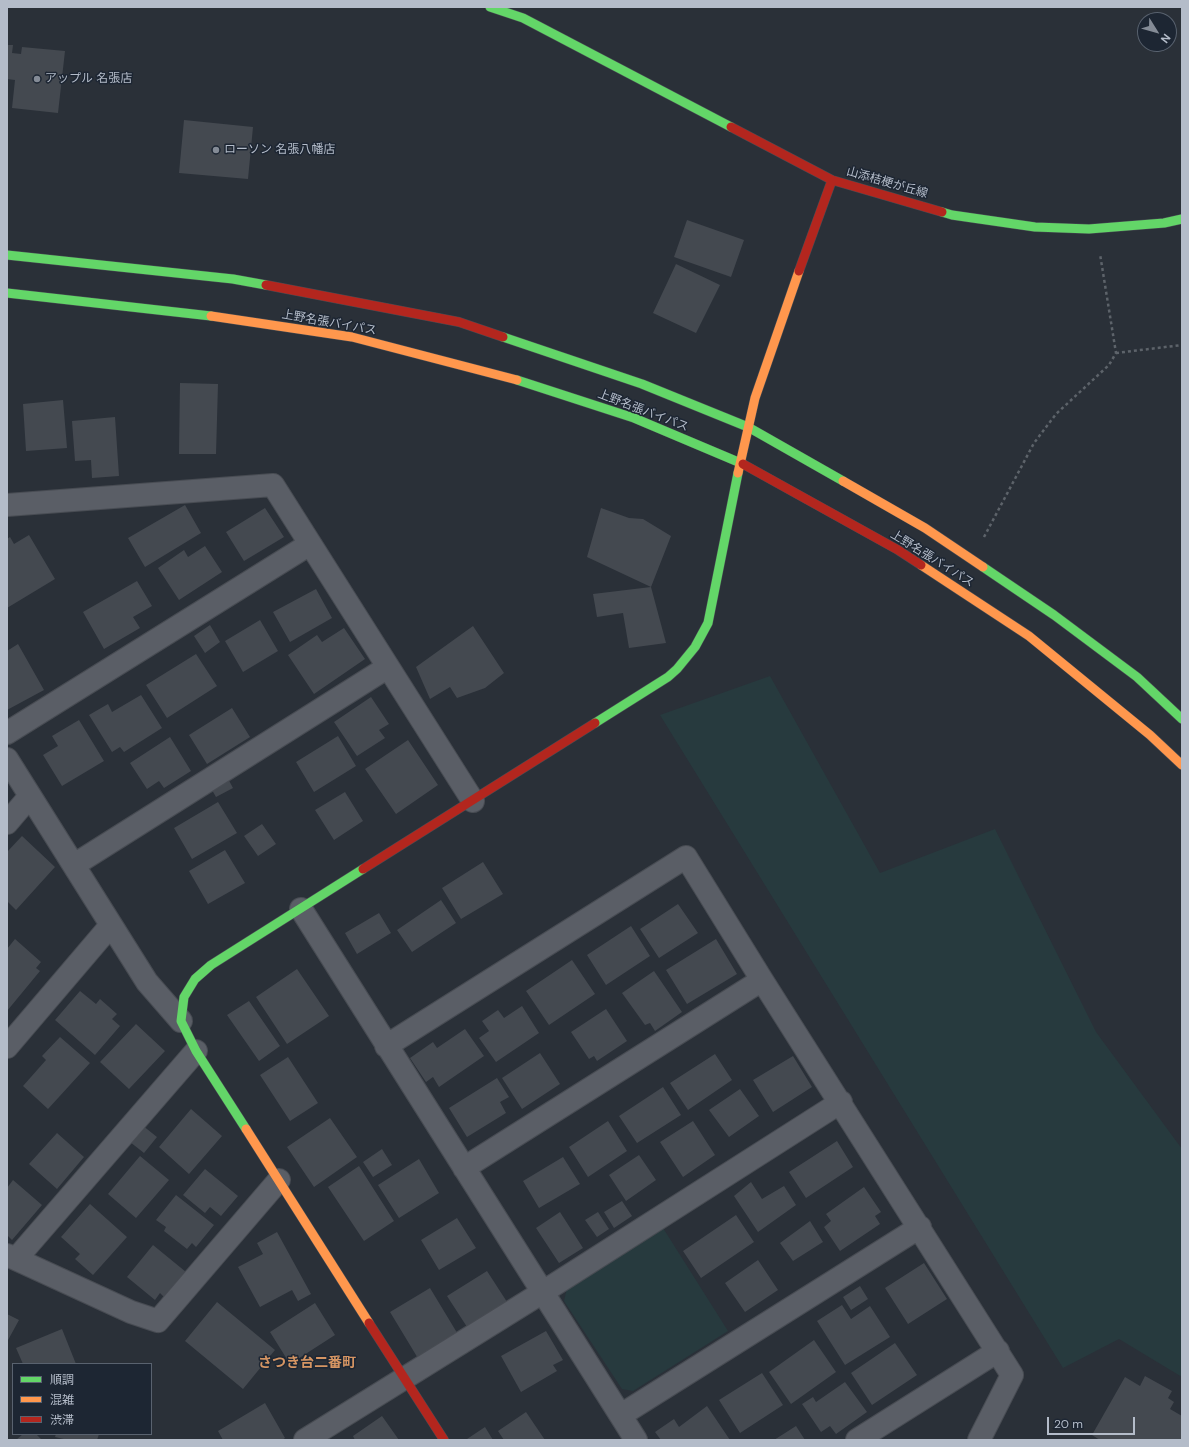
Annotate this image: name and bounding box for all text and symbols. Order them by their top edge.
north arrow [1137,12,1177,52]
text: N [1158,31,1174,46]
place label: アップル 名張店 [45,72,132,86]
marker: アップル 名張店 [32,74,42,84]
place label: ローソン 名張八幡店 [224,143,335,157]
marker: ローソン 名張八幡店 [211,145,221,155]
street label: 山添桔梗が丘線 [845,165,929,201]
street label: 上野名張バイパス [280,308,378,338]
street label: 上野名張バイパス [596,387,690,435]
street label: 上野名張バイパス [887,527,977,591]
district label: さつき台二番町 [258,1355,356,1371]
legend [12,1363,152,1435]
text: 順調 [50,1372,74,1388]
text: 混雑 [50,1392,74,1408]
scale bar [1049,1409,1137,1435]
text: 渋滞 [50,1412,74,1428]
text: 20 m [1054,1416,1083,1432]

